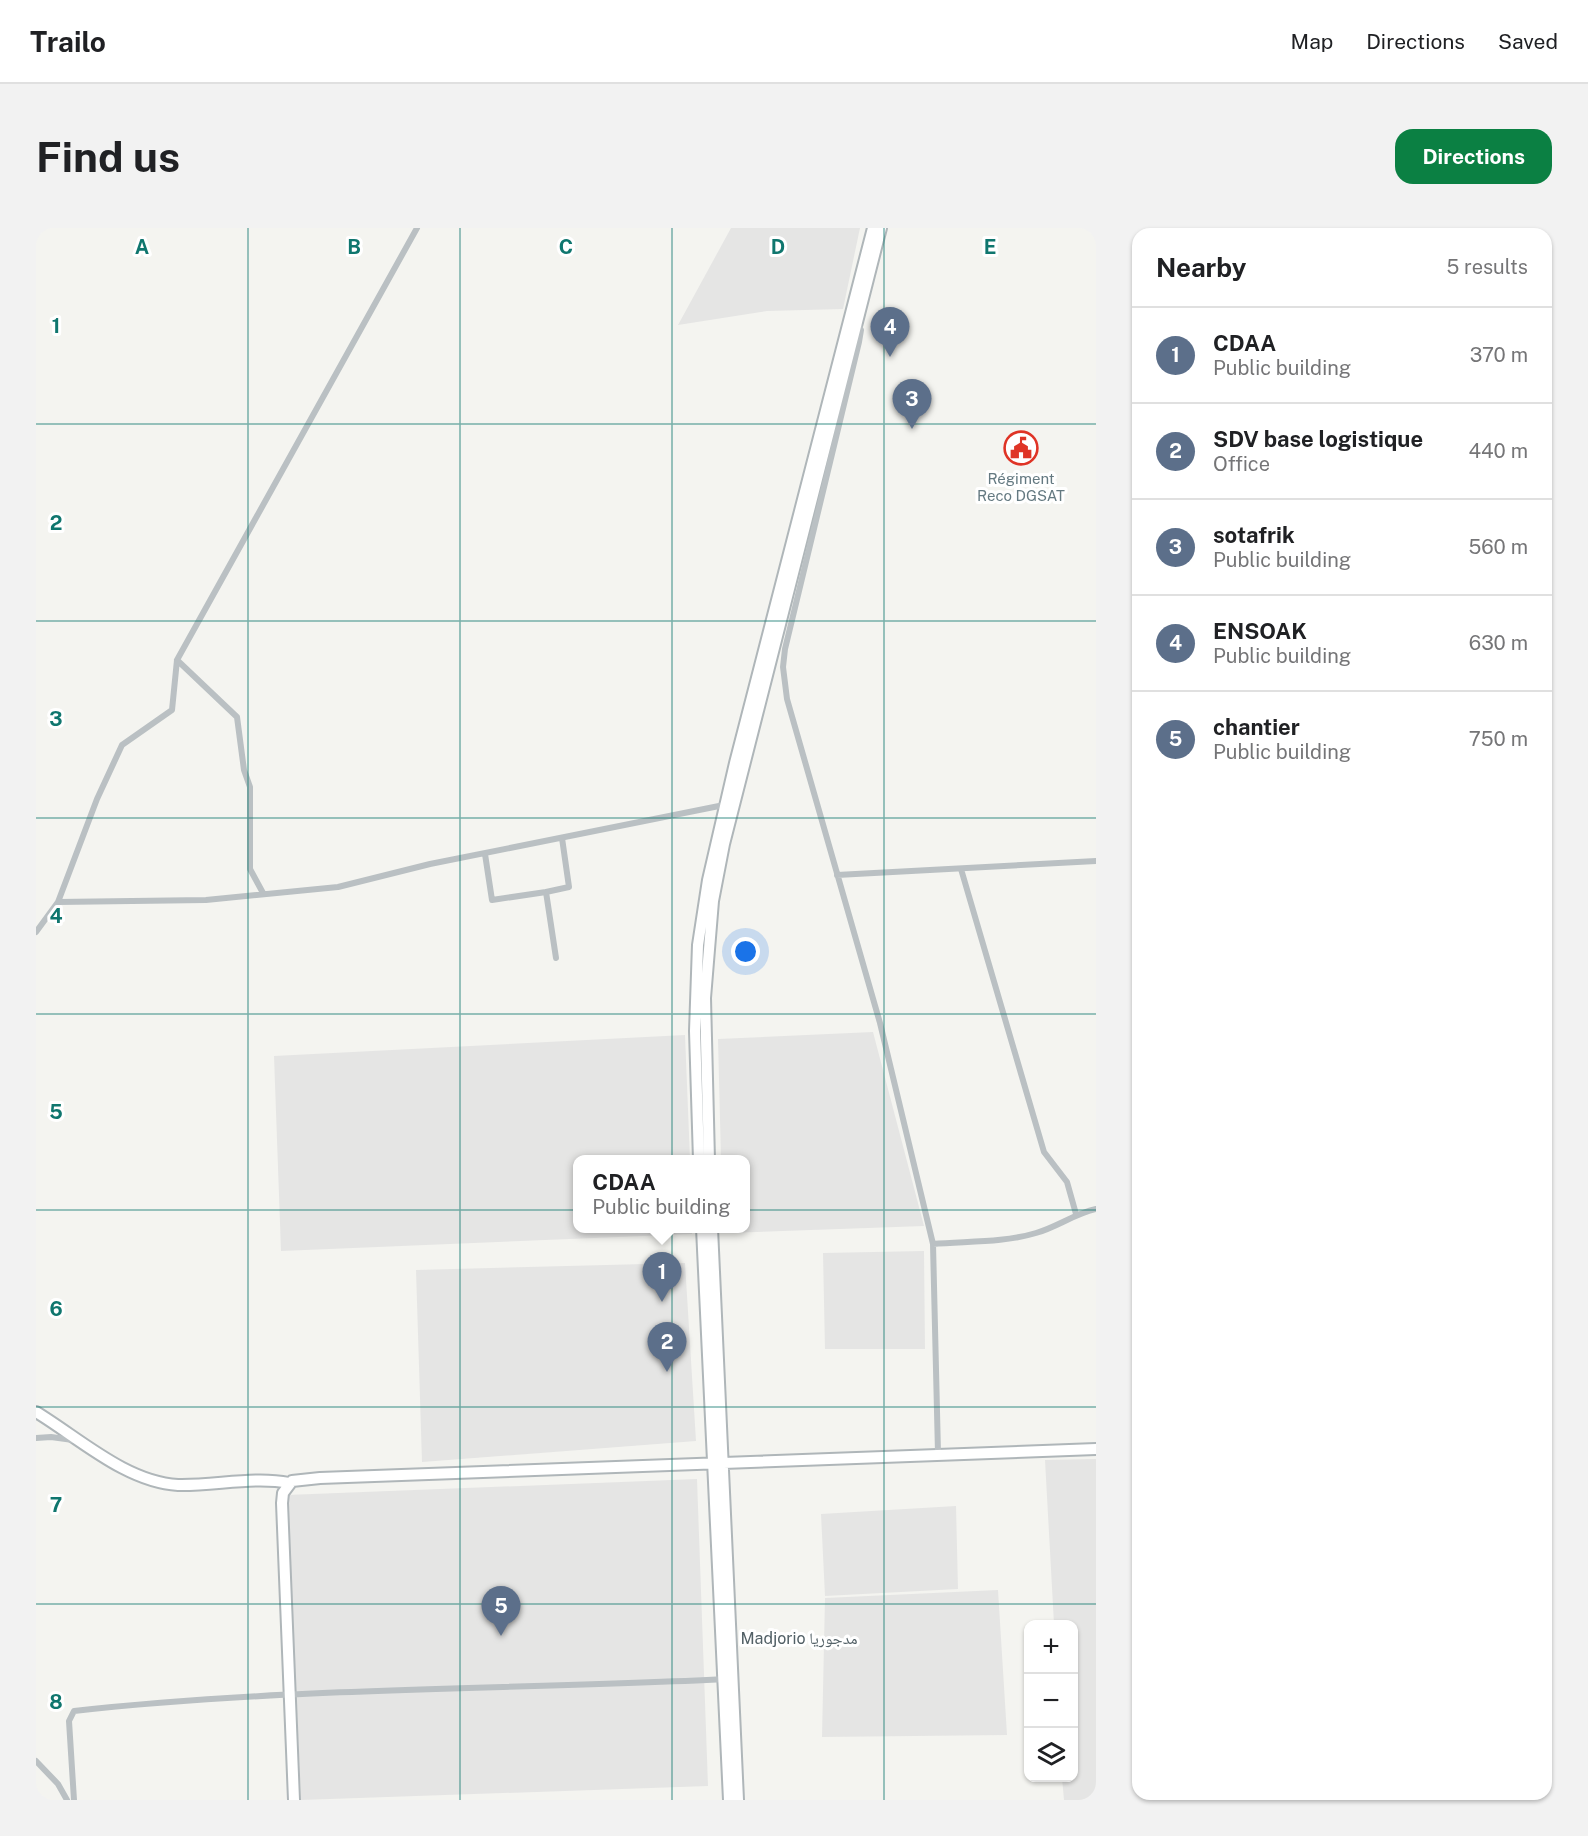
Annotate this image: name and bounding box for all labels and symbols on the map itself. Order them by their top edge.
text: A [135,235,149,259]
text: B [347,235,361,259]
text: C [559,235,573,259]
text: D [771,235,785,259]
text: E [984,235,996,259]
pin: 4 [870,308,910,357]
text: 1 [52,314,60,338]
pin: 3 [892,380,932,429]
public building icon: Régiment Reco DGSAT [1003,430,1039,466]
place label: Régiment Reco DGSAT [977,470,1065,504]
text: 2 [50,511,62,535]
text: 3 [49,707,63,731]
text: 4 [49,904,63,928]
your location [731,937,760,966]
text: 5 [49,1100,63,1124]
pin: 1 [642,1252,682,1302]
text: 6 [49,1297,63,1321]
pin: 2 [648,1322,686,1372]
text: 7 [50,1493,62,1517]
pin: 5 [482,1586,520,1636]
district label: Madjorio مدجوريا [740,1629,858,1648]
text: 8 [49,1690,63,1714]

